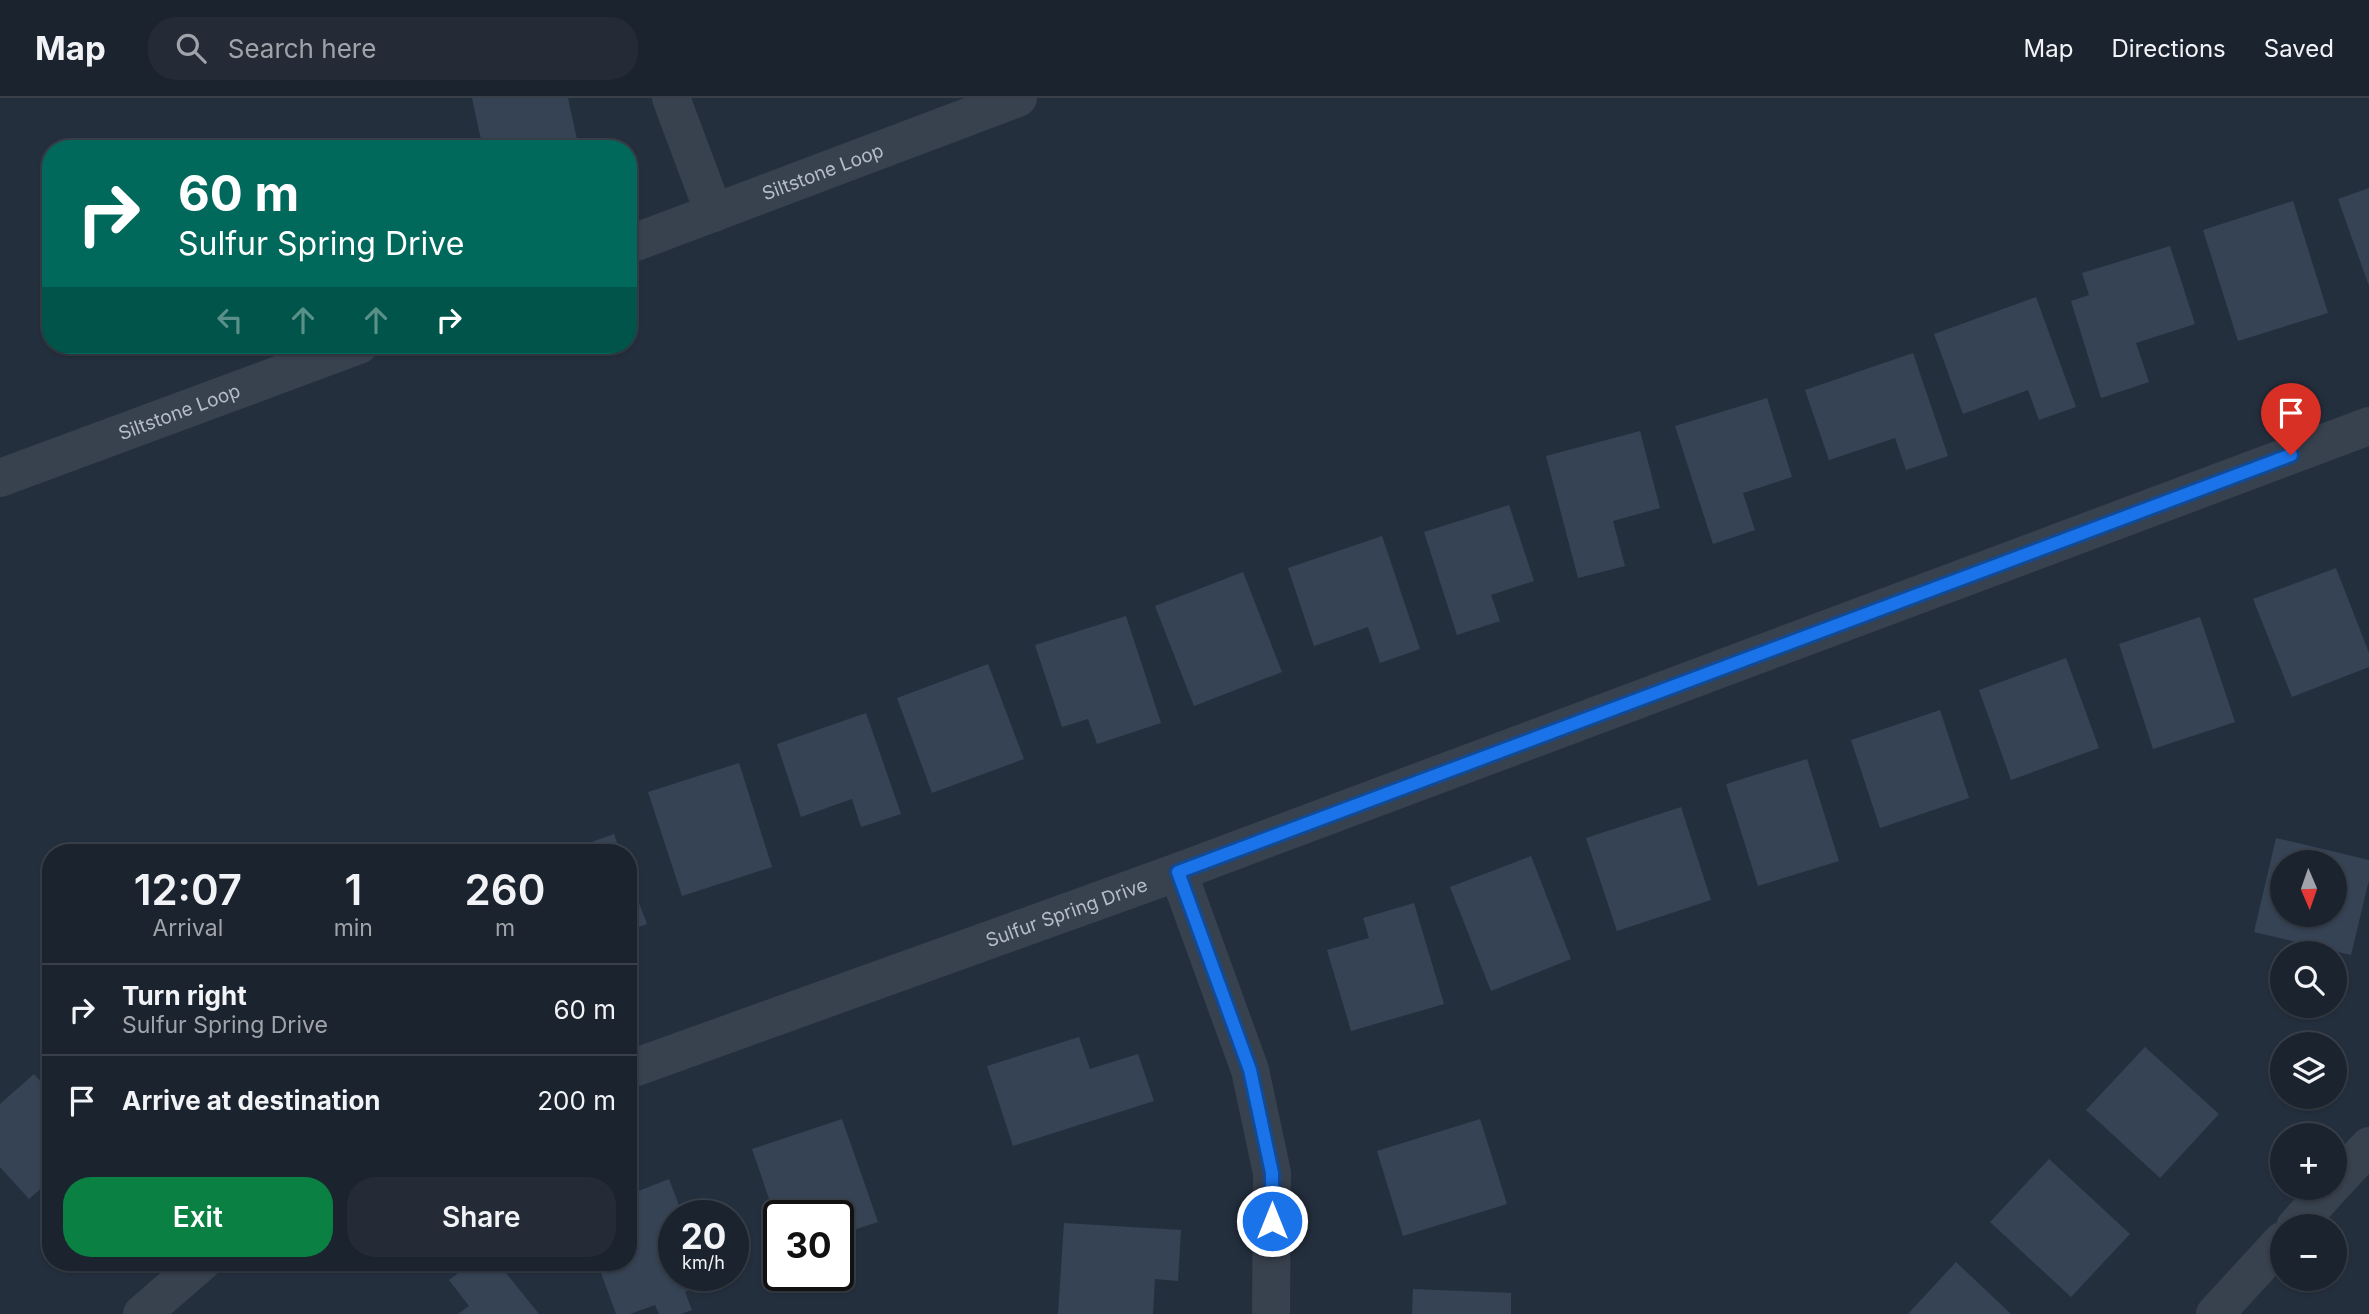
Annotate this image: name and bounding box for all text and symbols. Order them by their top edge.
search box [148,17,638,80]
text: Map [35,28,106,68]
icon: search [172,29,210,67]
text: Search here [228,33,376,64]
text: Map [2024,34,2073,63]
text: Directions [2111,34,2226,63]
text: Saved [2264,34,2334,63]
street label: Siltstone Loop [759,138,887,205]
text: 60 m [178,164,299,223]
icon: right [63,168,154,259]
text: Sulfur Spring Drive [178,224,464,263]
icon: left [211,301,249,339]
icon: ahead [284,301,322,339]
icon: ahead [357,301,395,339]
icon: right [430,301,468,339]
street label: Siltstone Loop [115,379,243,445]
pin [2261,383,2321,455]
icon: arrive [2272,394,2310,432]
north arrow [2270,850,2347,928]
map controls [2270,850,2347,1291]
text: 12:07 [134,864,242,915]
text: 1 [344,864,362,915]
text: 260 [465,864,545,915]
street label: Sulfur Spring Drive [983,873,1150,952]
text: Arrival [152,914,223,942]
text: min [334,914,373,942]
text: m [495,914,515,942]
button: search [2270,941,2347,1018]
text: Turn right [122,980,247,1011]
icon: right [63,991,101,1029]
text: 60 m [553,994,616,1025]
text: Sulfur Spring Drive [122,1011,328,1039]
button: layers [2270,1032,2347,1109]
icon: arrive [63,1082,101,1120]
text: Arrive at destination [122,1085,381,1116]
text: 200 m [537,1085,616,1116]
button: + [2270,1123,2347,1200]
button: Exit [63,1177,333,1257]
button: Share [347,1177,616,1257]
position arrow [1235,1184,1309,1258]
speed limit sign: 30 [763,1200,854,1291]
button: − [2270,1214,2347,1291]
text: 20 [681,1215,726,1257]
text: km/h [682,1252,725,1273]

